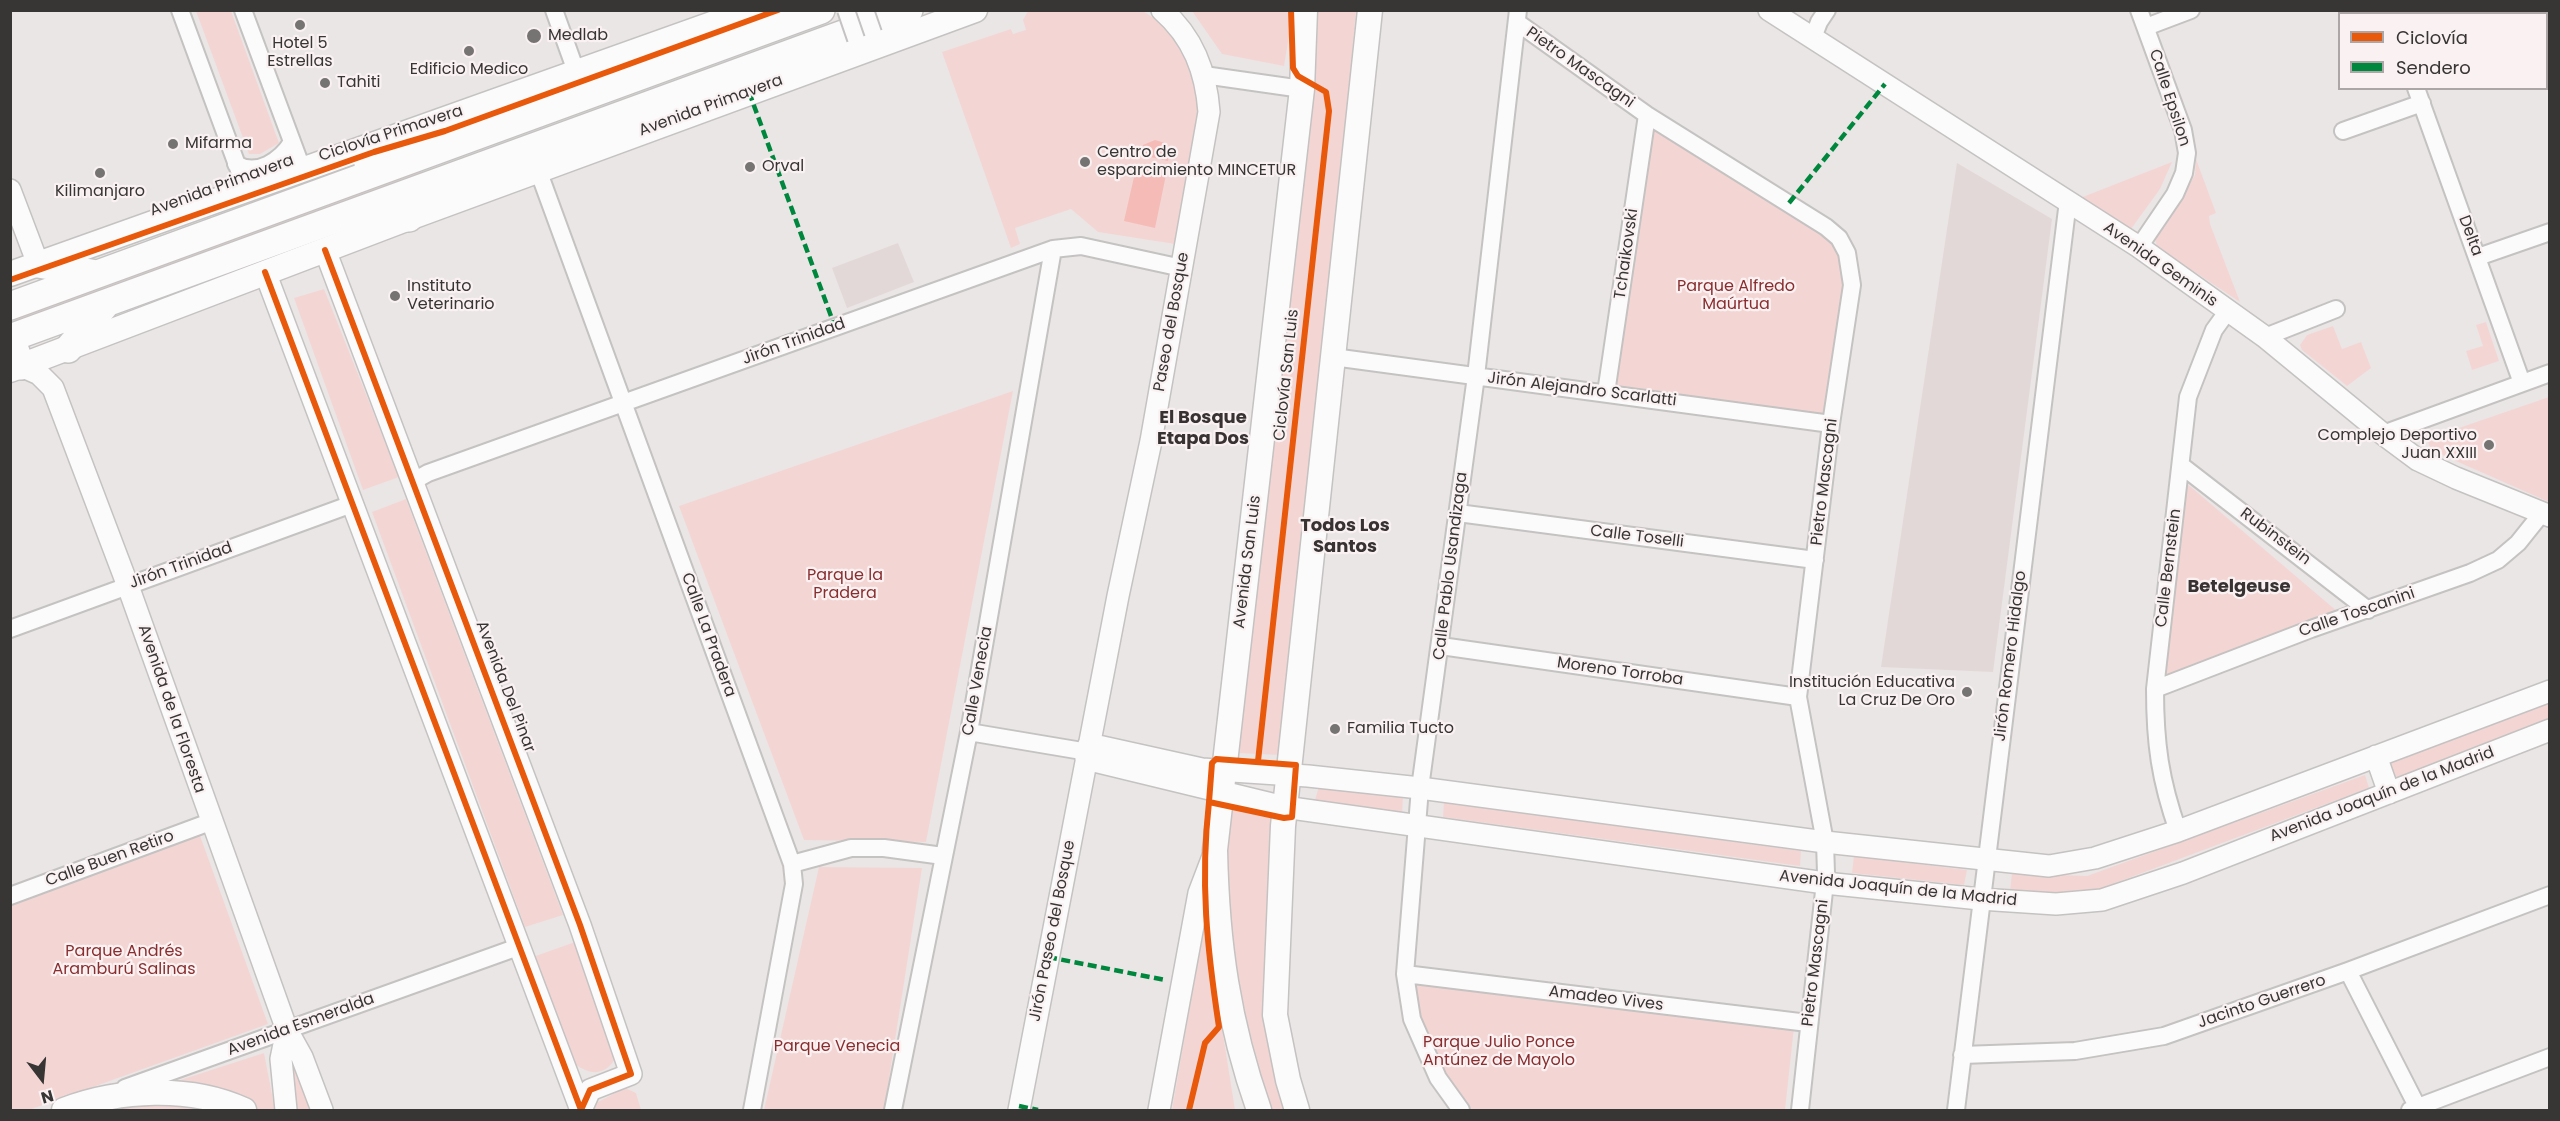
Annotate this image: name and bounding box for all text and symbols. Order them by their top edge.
legend [2338,12,2548,90]
marker: Hotel 5 Estrellas [293,18,307,32]
street label: Pietro Mascagni [1522,23,1638,113]
text: Ciclovía [2396,25,2468,50]
place label: Medlab [548,26,608,46]
marker: Medlab [525,27,543,45]
place label: Hotel 5 Estrellas [267,34,333,72]
marker: Edificio Medico [462,44,476,58]
street label: Calle Epsilon [2144,47,2194,149]
text: Sendero [2396,55,2471,80]
place label: Edificio Medico [410,60,528,80]
street label: Avenida Primavera [636,71,786,141]
place label: Tahiti [337,73,380,93]
marker: Tahiti [318,76,332,90]
street label: Ciclovía Primavera [317,102,465,166]
place label: Mifarma [185,134,252,154]
marker: Mifarma [166,137,180,151]
place label: Centro de esparcimiento MINCETUR [1097,143,1296,181]
street label: Avenida Primavera [147,151,297,221]
marker: Centro de esparcimiento MINCETUR [1078,155,1092,169]
place label: Orval [762,157,804,177]
marker: Orval [743,160,757,174]
marker: Kilimanjaro [93,166,107,180]
place label: Kilimanjaro [55,182,145,202]
street label: Tchaikovski [1611,207,1643,301]
street label: Delta [2454,213,2486,259]
street label: Avenida Geminis [2099,218,2221,312]
street label: Paseo del Bosque [1150,251,1194,393]
place label: Instituto Veterinario [407,277,495,315]
park label: Parque Alfredo Maúrtua [1677,277,1795,315]
marker: Instituto Veterinario [388,289,402,303]
street label: Ciclovía San Luis [1271,308,1303,442]
street label: Jirón Trinidad [740,314,848,370]
street label: Jirón Alejandro Scarlatti [1486,369,1678,411]
district label: El Bosque Etapa Dos [1157,407,1249,450]
street label: Pietro Mascagni [1808,417,1842,547]
place label: Complejo Deportivo Juan XXIII [2318,426,2477,464]
marker: Complejo Deportivo Juan XXIII [2482,438,2496,452]
street label: Calle Pablo Usandizaga [1430,471,1472,661]
street label: Avenida San Luis [1230,494,1266,630]
street label: Rubinstein [2236,504,2314,570]
street label: Calle Bernstein [2152,508,2186,628]
district label: Todos Los Santos [1300,515,1390,558]
street label: Calle Toselli [1589,522,1685,552]
street label: Jirón Trinidad [127,538,235,594]
park label: Parque la Pradera [807,566,883,604]
street label: Calle La Pradera [677,570,739,700]
street label: Jirón Romero Hidalgo [1991,570,2031,742]
district label: Betelgeuse [2187,576,2291,598]
street label: Calle Toscanini [2297,584,2417,642]
street label: Avenida Del Pinar [471,618,539,756]
street label: Avenida de la Floresta [133,622,209,796]
street label: Calle Venecia [959,625,997,737]
street label: Moreno Torroba [1556,654,1684,690]
place label: Institución Educativa La Cruz De Oro [1789,673,1955,711]
marker: Institución Educativa La Cruz De Oro [1960,685,1974,699]
place label: Familia Tucto [1347,719,1454,739]
marker: Familia Tucto [1328,722,1342,736]
street label: Avenida Joaquín de la Madrid [2267,743,2497,847]
street label: Calle Buen Retiro [43,827,177,891]
street label: Jirón Paseo del Bosque [1026,839,1080,1023]
street label: Avenida Joaquín de la Madrid [1778,867,2018,911]
street label: Pietro Mascagni [1799,898,1833,1028]
park label: Parque Andrés Aramburú Salinas [52,942,196,980]
street label: Jacinto Guerrero [2195,971,2329,1033]
street label: Amadeo Vives [1548,982,1664,1016]
street label: Avenida Esmeralda [225,989,377,1061]
park label: Parque Julio Ponce Antúnez de Mayolo [1423,1033,1575,1071]
park label: Parque Venecia [774,1037,900,1057]
north arrow [12,1049,72,1109]
text: N [38,1084,56,1109]

